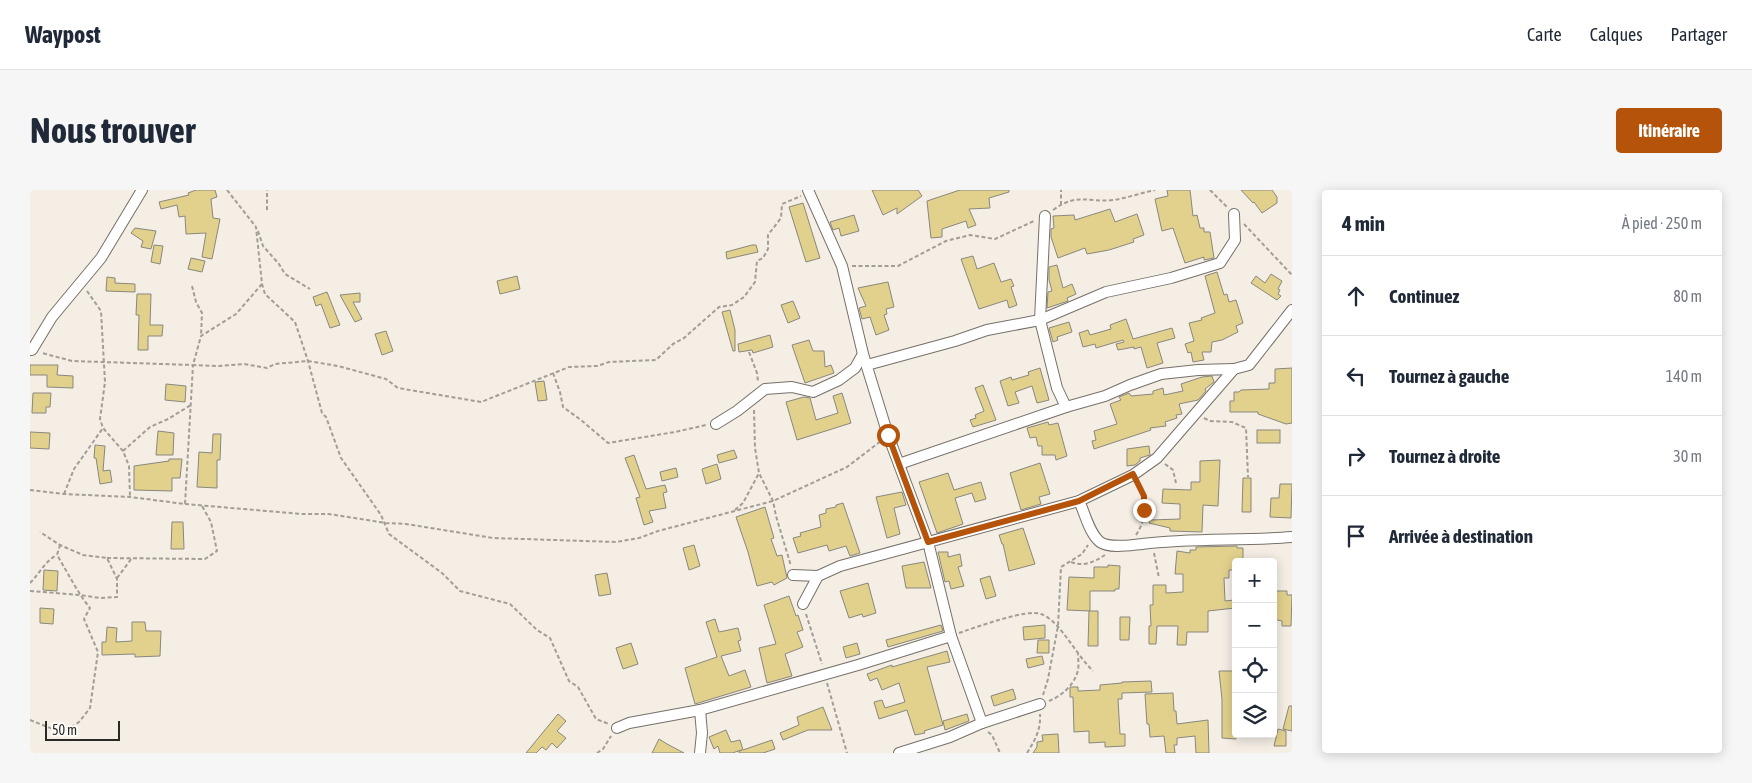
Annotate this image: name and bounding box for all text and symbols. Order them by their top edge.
text: Waypost [25,21,101,48]
text: Carte [1527,24,1562,45]
text: Calques [1590,24,1643,45]
text: Partager [1671,24,1727,45]
button: Itinéraire [1616,108,1722,153]
text: Nous trouver [30,110,195,150]
text: 4 min [1342,211,1385,235]
text: À pied · 250 m [1622,214,1702,232]
icon: ahead [1342,282,1370,310]
text: Continuez [1389,285,1459,307]
text: 80 m [1673,287,1702,305]
icon: left [1342,362,1370,390]
text: Tournez à gauche [1389,365,1509,387]
text: 140 m [1666,367,1702,385]
route start [877,424,900,447]
icon: right [1342,442,1370,470]
text: Tournez à droite [1389,445,1500,467]
text: 30 m [1673,447,1702,465]
route end [1133,499,1156,522]
icon: arrive [1342,522,1370,550]
text: Arrivée à destination [1389,525,1533,547]
map controls [1232,558,1277,738]
button: + [1232,558,1277,603]
button: − [1232,603,1277,648]
button: locate [1232,648,1277,693]
button: layers [1232,693,1277,738]
scale bar [45,718,120,741]
text: 50 m [52,722,77,738]

